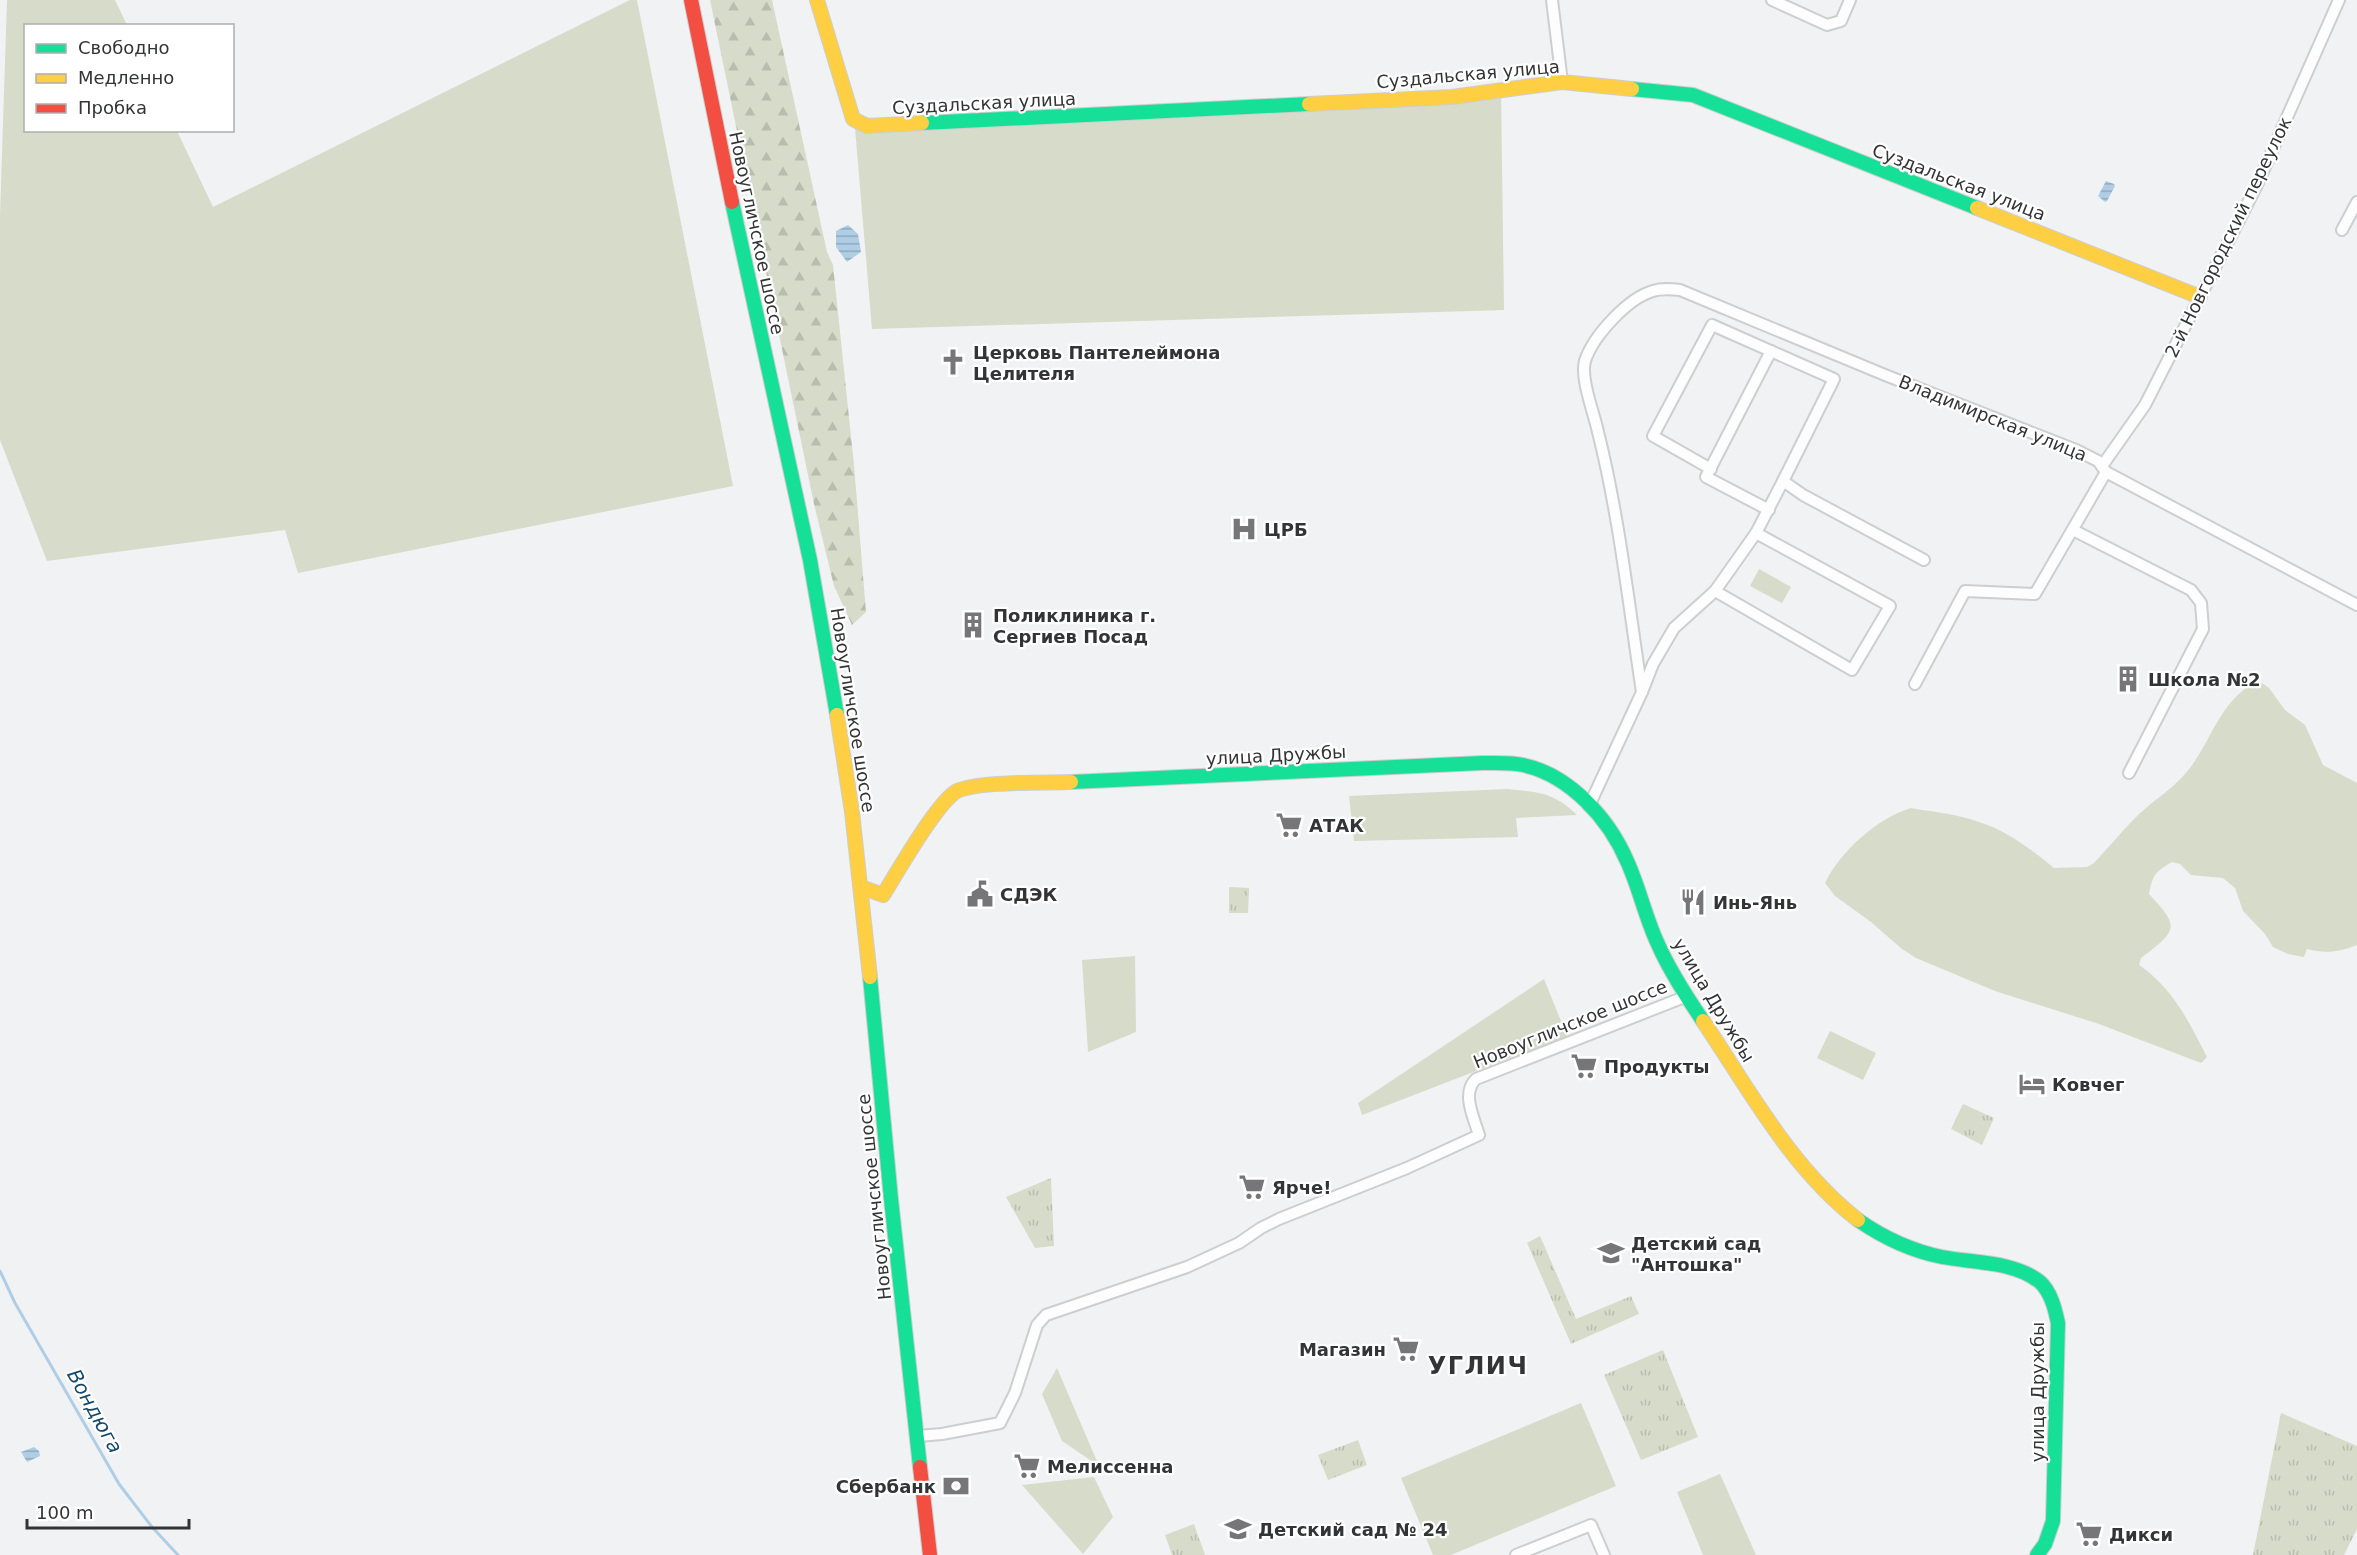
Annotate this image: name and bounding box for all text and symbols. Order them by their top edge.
legend [24,24,234,132]
text: Свободно [78,37,170,58]
street label: Суздальская улица [1375,56,1561,92]
text: Медленно [78,67,174,88]
street label: Суздальская улица [892,88,1076,118]
text: Пробка [78,97,147,118]
street label: 2-й Новгородский переулок [2160,113,2296,361]
street label: Новоугличское шоссе [725,130,789,336]
street label: Суздальская улица [1869,139,2049,225]
place label: Церковь Пантелеймона Целителя [973,342,1220,384]
church icon: Церковь Пантелеймона Целителя [938,347,968,377]
street label: Владимирская улица [1896,371,2090,465]
hospital icon: ЦРБ [1229,514,1259,544]
place label: ЦРБ [1264,519,1308,540]
place label: Поликлиника г. Сергиев Посад [993,605,1156,647]
street label: Новоугличское шоссе [826,606,880,814]
building icon: Поликлиника г. Сергиев Посад [958,610,988,640]
building icon: Школа №2 [2113,664,2143,694]
place label: Школа №2 [2148,669,2261,690]
street label: улица Дружбы [1205,741,1347,769]
supermarket icon: АТАК [1274,810,1304,840]
place label: АТАК [1309,815,1364,836]
public building icon: СДЭК [965,879,995,909]
place label: СДЭК [1000,884,1057,905]
restaurant icon: Инь-Янь [1678,887,1708,917]
place label: Инь-Янь [1713,892,1797,913]
street label: улица Дружбы [1669,934,1759,1066]
street label: Новоугличское шоссе [1470,975,1670,1073]
supermarket icon: Продукты [1569,1051,1599,1081]
place label: Продукты [1604,1056,1710,1077]
hotel icon: Ковчег [2017,1069,2047,1099]
place label: Ковчег [2052,1074,2124,1095]
street label: Новоугличское шоссе [853,1093,895,1301]
supermarket icon: Ярче! [1237,1172,1267,1202]
place label: Ярче! [1272,1177,1332,1198]
place label: Детский сад "Антошка" [1631,1233,1761,1275]
school or university icon: Детский сад "Антошка" [1596,1238,1626,1268]
street label: улица Дружбы [2027,1322,2048,1462]
supermarket icon: Магазин [1391,1334,1421,1364]
place label: Магазин [1299,1339,1386,1360]
district label: УГЛИЧ [1428,1352,1528,1380]
water label: Вондюга [62,1365,128,1457]
supermarket icon: Мелиссенна [1012,1451,1042,1481]
place label: Мелиссенна [1047,1456,1173,1477]
bank icon: Сбербанк [941,1471,971,1501]
place label: Сбербанк [836,1476,936,1497]
scale bar [27,1492,189,1530]
text: 100 m [36,1502,94,1523]
school or university icon: Детский сад № 24 [1223,1514,1253,1544]
place label: Детский сад № 24 [1258,1519,1448,1540]
supermarket icon: Дикси [2074,1519,2104,1549]
place label: Дикси [2109,1524,2173,1545]

